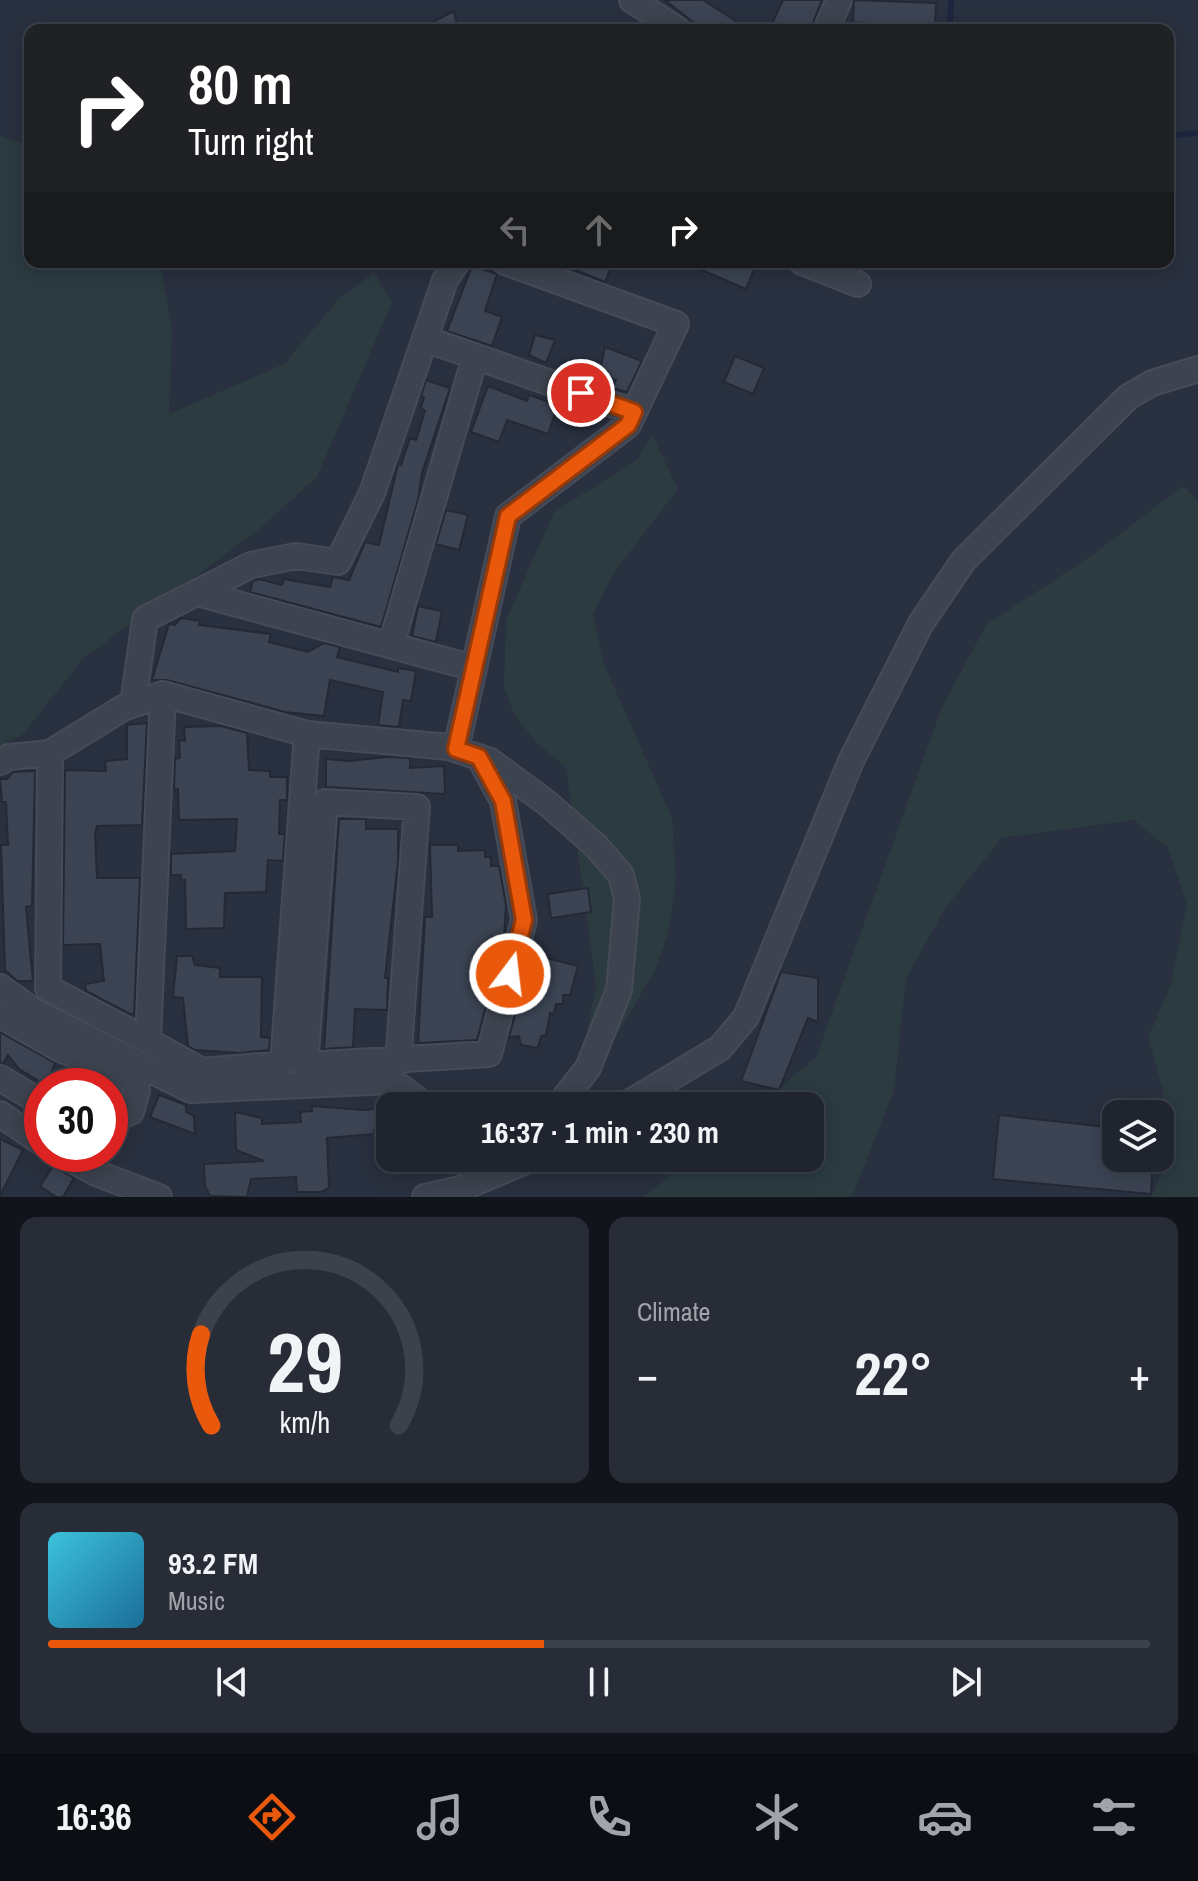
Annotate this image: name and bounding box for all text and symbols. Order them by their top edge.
text: 80 m [188,46,293,121]
icon: right [56,56,160,160]
text: Turn right [188,118,313,166]
icon: left [493,208,537,252]
icon: ahead [577,208,621,252]
icon: right [661,208,705,252]
pin [547,359,615,427]
icon: arrive [559,371,603,415]
position arrow [468,932,552,1016]
speed limit sign: 30 [24,1068,128,1172]
map controls [1102,1100,1174,1172]
button: layers [1102,1100,1174,1172]
text: 16:37 · 1 min · 230 m [481,1112,719,1152]
text: Climate [637,1294,710,1329]
text: 29 [267,1306,342,1418]
text: 22° [854,1333,933,1414]
text: − [637,1344,658,1404]
text: + [1129,1344,1150,1404]
text: km/h [279,1403,330,1442]
text: 93.2 FM [168,1543,258,1583]
text: Music [168,1583,225,1618]
icon: previous [210,1660,254,1704]
icon: pause [577,1660,621,1704]
icon: next [944,1660,988,1704]
icon: directions [244,1789,300,1845]
icon: music [412,1789,468,1845]
icon: phone [581,1789,637,1845]
icon: climate [749,1789,805,1845]
icon: car [917,1789,973,1845]
icon: filters [1086,1789,1142,1845]
text: 16:36 [56,1793,132,1841]

